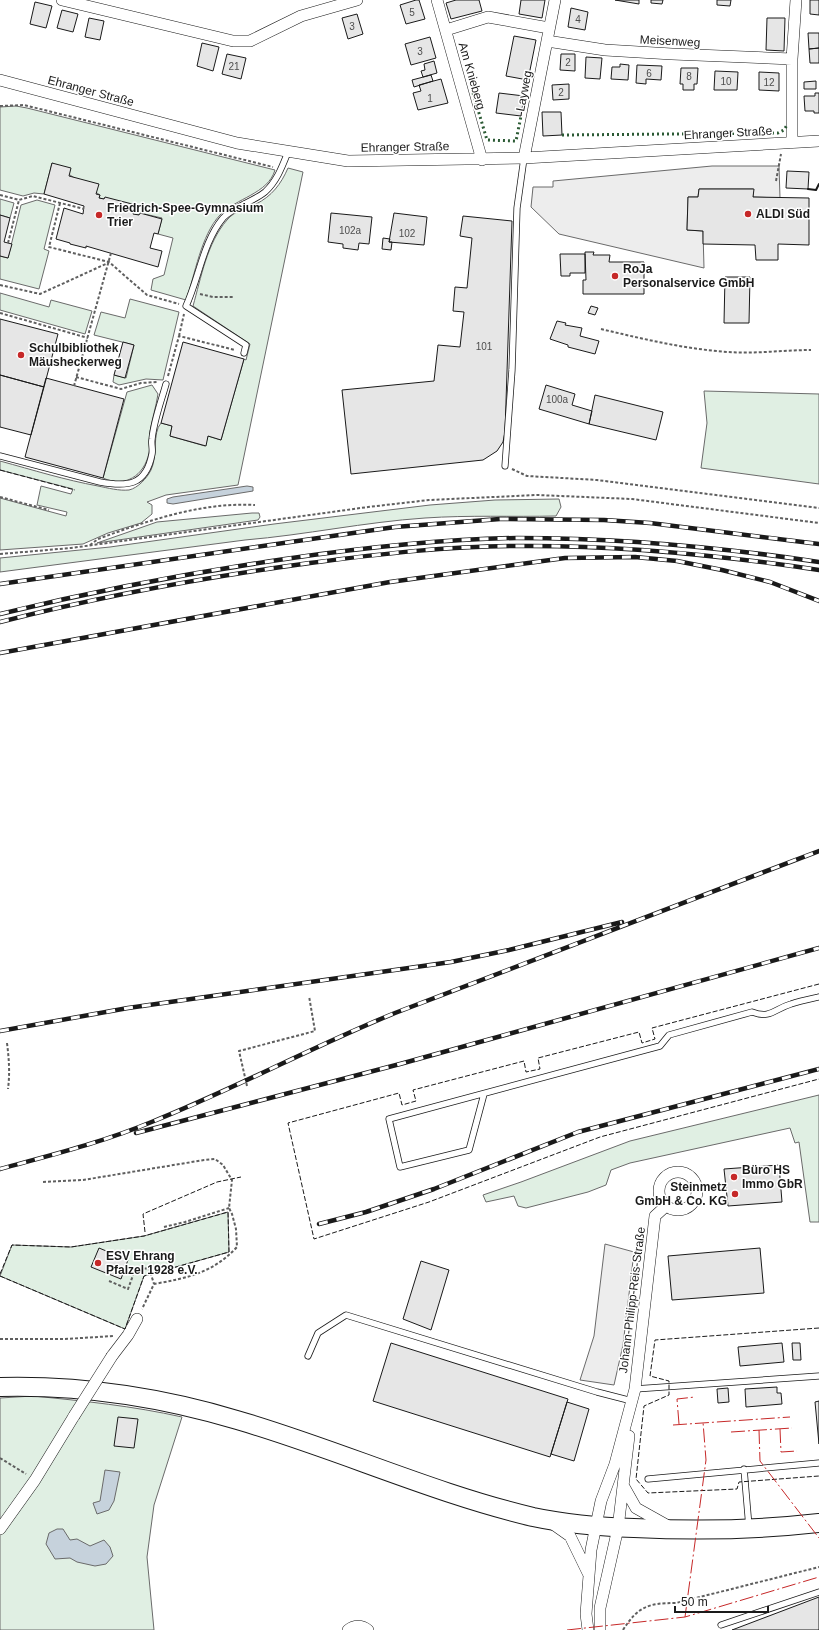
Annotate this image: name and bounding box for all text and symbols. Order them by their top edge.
house number: 5 [409,7,415,18]
house number: 4 [575,14,581,25]
house number: 3 [349,21,355,32]
street label: Meisenweg [639,32,701,50]
street label: Am Knieberg [456,41,488,111]
house number: 3 [417,46,423,57]
house number: 2 [565,57,571,68]
house number: 21 [228,61,240,72]
house number: 6 [646,68,652,79]
street label: Layweg [513,69,535,113]
house number: 8 [686,71,692,82]
street label: Ehranger Straße [46,73,136,109]
house number: 10 [720,76,732,87]
house number: 12 [763,77,775,88]
house number: 2 [558,87,564,98]
house number: 1 [427,93,433,104]
street label: Ehranger Straße [683,124,773,142]
street label: Ehranger Straße [361,139,450,155]
place label: Friedrich-Spee-Gymnasium Trier [107,201,264,229]
place label: ALDI Süd [756,207,810,221]
marker: ALDI Süd [743,209,753,219]
marker: Friedrich-Spee-Gymnasium Trier [94,210,104,220]
house number: 102a [339,225,362,236]
house number: 102 [399,228,416,239]
place label: RoJa Personalservice GmbH [623,262,754,290]
marker: RoJa Personalservice GmbH [610,271,620,281]
place label: Schulbibliothek Mäusheckerweg [29,341,122,369]
house number: 101 [476,341,493,352]
marker: Schulbibliothek Mäusheckerweg [16,350,26,360]
house number: 100a [546,394,569,405]
place label: Büro HS Immo GbR [742,1163,803,1191]
marker: Büro HS Immo GbR [729,1172,739,1182]
place label: Steinmetz GmbH & Co. KG [635,1180,727,1208]
marker: Steinmetz GmbH & Co. KG [730,1189,740,1199]
street label: Johann-Philipp-Reis-Straße [616,1226,648,1374]
place label: ESV Ehrang Pfalzel 1928 e.V. [106,1249,198,1277]
marker: ESV Ehrang Pfalzel 1928 e.V. [93,1258,103,1268]
scale bar [675,1588,768,1614]
text: 50 m [681,1595,708,1609]

